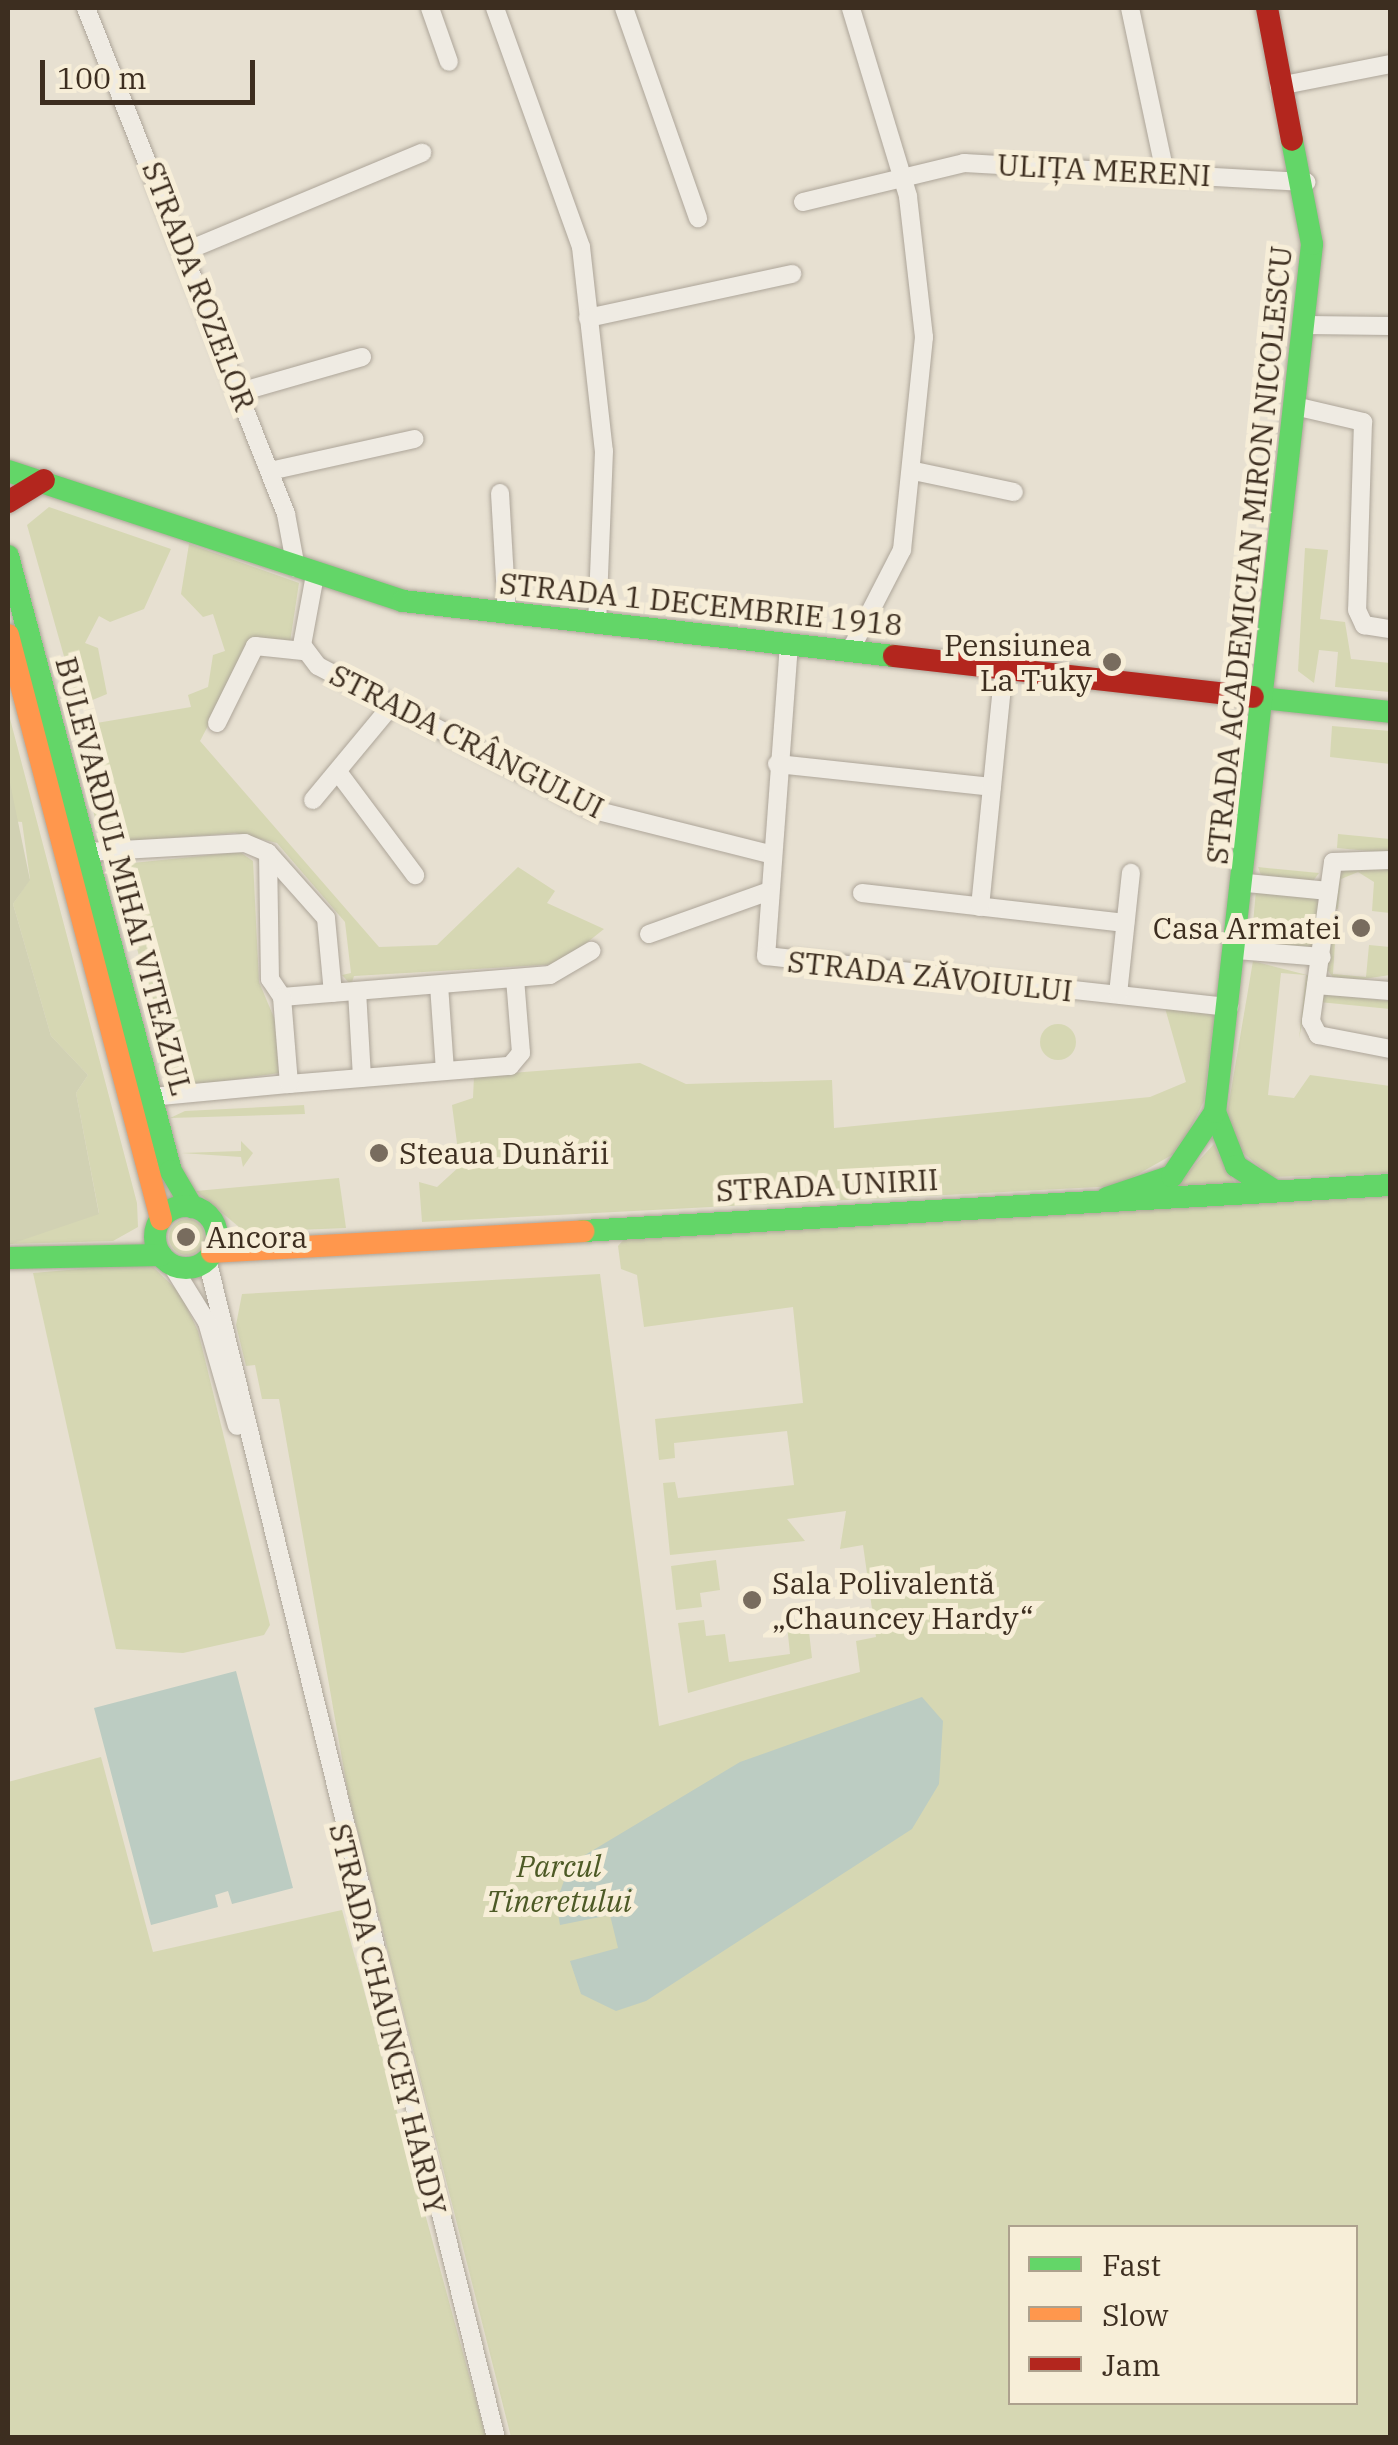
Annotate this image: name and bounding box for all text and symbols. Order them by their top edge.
scale bar [45,40,260,102]
text: 100 m [57,58,147,97]
street label: ULIȚA MERENI [996,146,1212,194]
street label: STRADA ROZELOR [135,156,263,416]
street label: STRADA ACADEMICIAN MIRON NICOLESCU [1199,244,1299,866]
street label: STRADA 1 DECEMBRIE 1918 [498,565,904,643]
place label: Pensiunea La Tuky [944,627,1092,698]
marker: Pensiunea La Tuky [1101,651,1123,673]
street label: BULEVARDUL MIHAI VITEAZUL [48,653,200,1099]
street label: STRADA CRÂNGULUI [324,656,610,826]
place label: Casa Armatei [1153,910,1341,946]
marker: Casa Armatei [1350,917,1372,939]
street label: STRADA ZĂVOIULUI [786,943,1074,1009]
place label: Steaua Dunării [399,1135,609,1171]
marker: Steaua Dunării [368,1142,390,1164]
street label: STRADA UNIRII [715,1161,939,1209]
place label: Ancora [206,1219,308,1255]
marker: Ancora [175,1226,197,1248]
place label: Sala Polivalentă „Chauncey Hardy“ [772,1565,1034,1636]
marker: Sala Polivalentă „Chauncey Hardy“ [741,1589,763,1611]
street label: STRADA CHAUNCEY HARDY [322,1820,454,2218]
park label: Parcul Tineretului [486,1848,632,1918]
legend [1008,2225,1358,2405]
text: Fast [1102,2245,1161,2284]
text: Slow [1102,2295,1169,2334]
text: Jam [1102,2345,1161,2384]

